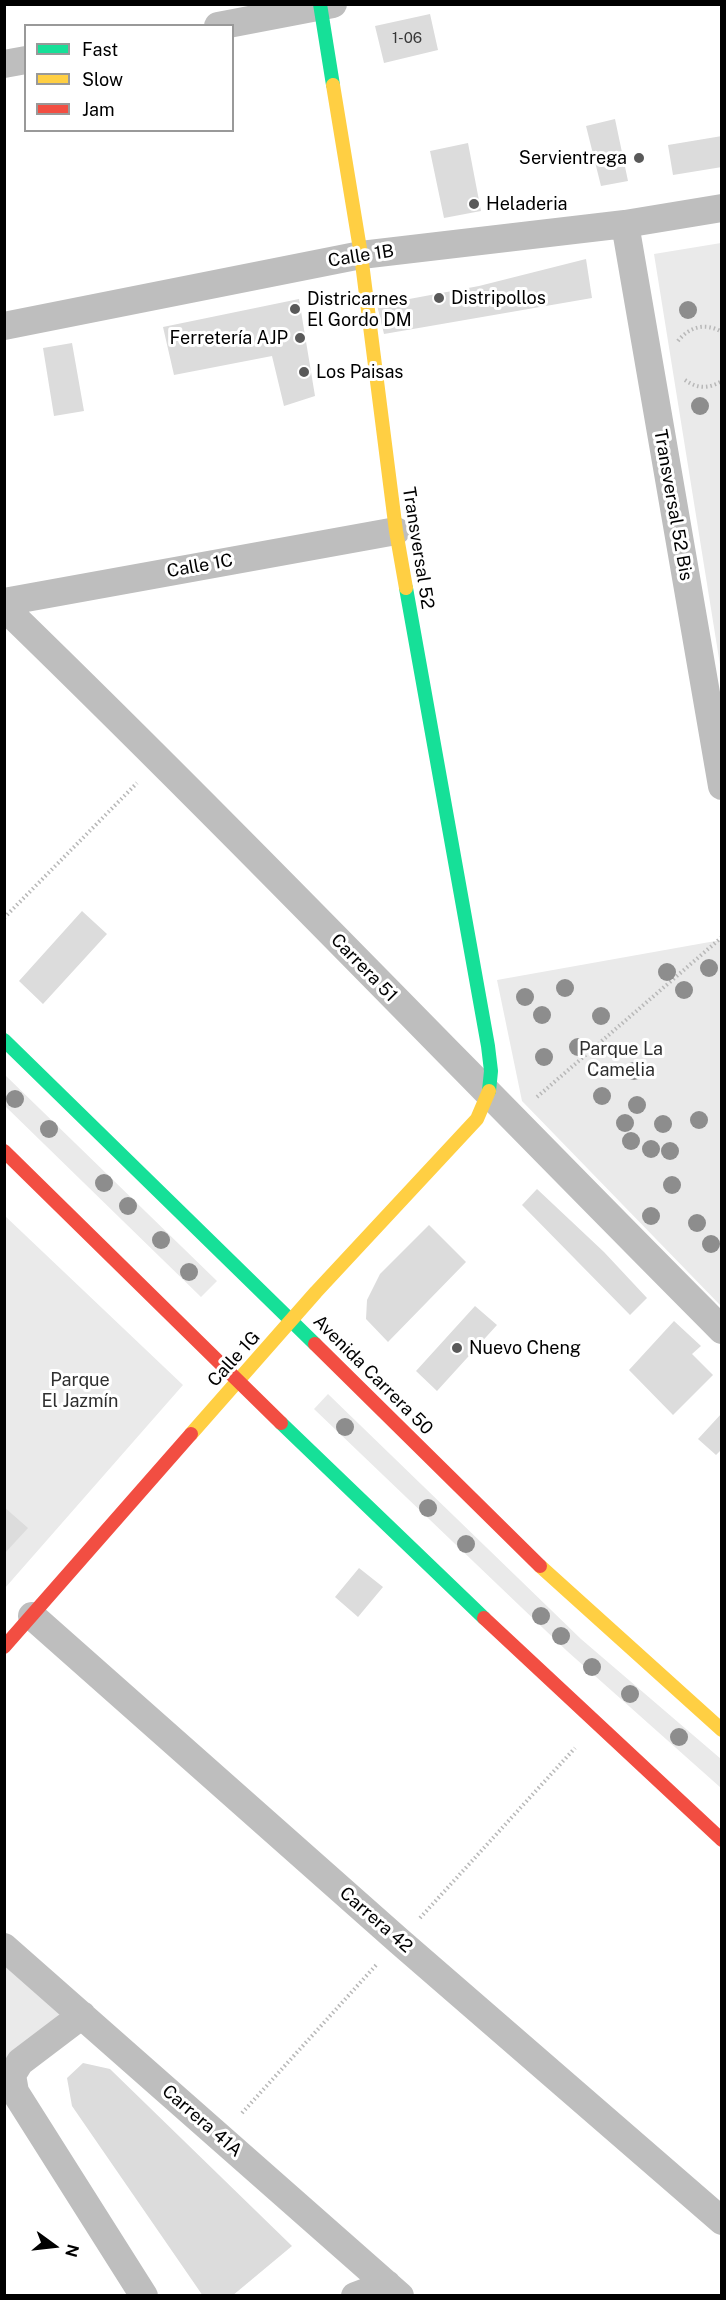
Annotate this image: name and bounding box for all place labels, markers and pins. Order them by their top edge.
place label: Servientrega [519,147,627,169]
marker: Servientrega [632,151,646,165]
place label: Heladeria [486,193,568,215]
marker: Heladeria [467,197,481,211]
place label: Distripollos [451,287,546,309]
place label: Districarnes El Gordo DM [307,288,412,330]
marker: Distripollos [432,291,446,305]
marker: Districarnes El Gordo DM [288,302,302,316]
place label: Ferretería AJP [170,327,288,349]
marker: Ferretería AJP [293,331,307,345]
place label: Los Paisas [316,361,403,383]
marker: Los Paisas [297,365,311,379]
place label: Nuevo Cheng [469,1337,581,1359]
marker: Nuevo Cheng [450,1341,464,1355]

